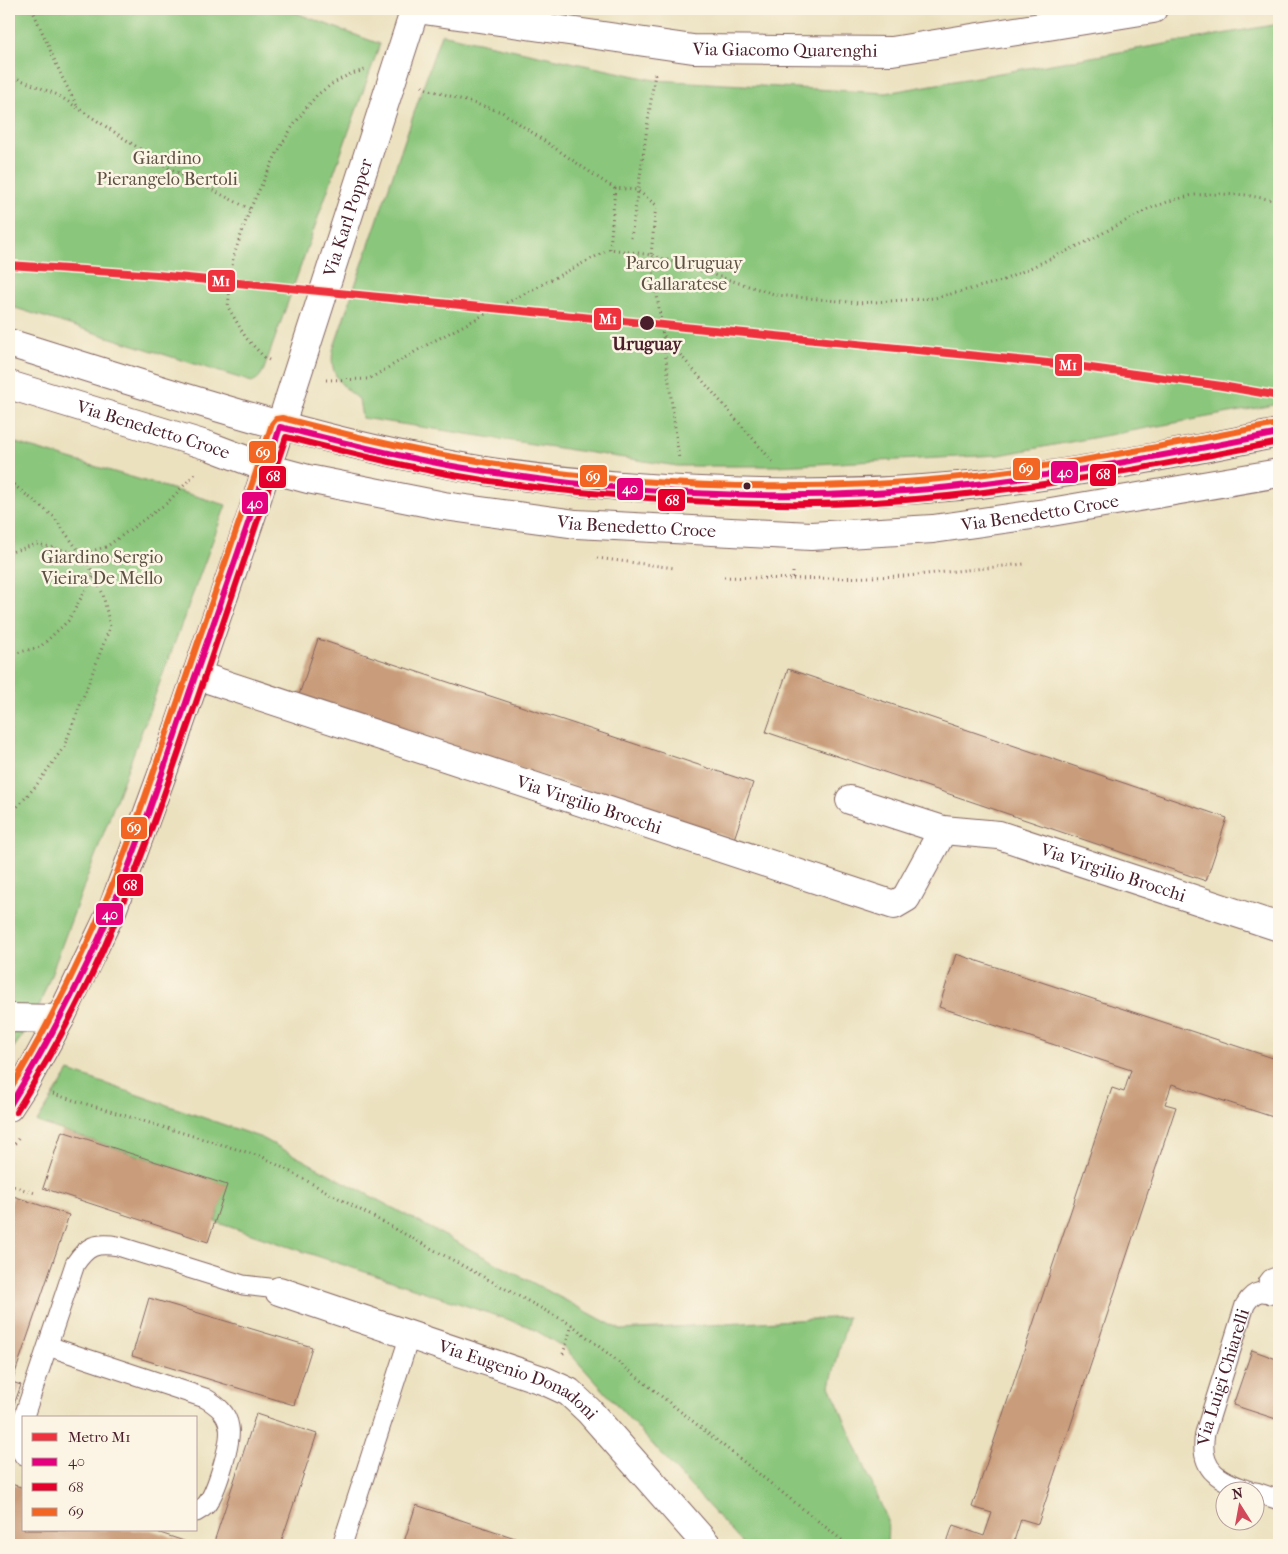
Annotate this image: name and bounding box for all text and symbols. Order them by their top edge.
street label: Via Giacomo Quarenghi [692,39,878,62]
park label: Giardino Pierangelo Bertoli [96,148,239,190]
street label: Via Karl Popper [319,156,377,280]
park label: Parco Uruguay Gallaratese [625,253,744,295]
line badge: M1 [207,269,236,293]
text: M1 [211,273,230,290]
line badge: M1 [593,307,622,331]
text: M1 [598,311,617,328]
marker: Uruguay [638,314,656,332]
place label: Uruguay [611,334,683,355]
line badge: M1 [1054,353,1083,377]
text: M1 [1058,357,1077,374]
street label: Via Benedetto Croce [73,396,233,464]
line badge: 69 [248,440,277,464]
text: 69 [256,444,270,461]
line badge: 69 [1012,457,1041,481]
text: 69 [1019,460,1033,477]
line badge: 40 [1050,460,1079,484]
line badge: 68 [1089,463,1117,487]
line badge: 69 [579,464,608,488]
text: 40 [1056,464,1073,481]
line badge: 68 [258,465,287,489]
text: 68 [1096,466,1110,483]
text: 68 [266,468,280,485]
text: 69 [586,468,600,485]
line badge: 40 [616,477,644,501]
text: 40 [621,480,638,497]
unlabelled marker [742,481,752,491]
line badge: 68 [657,488,686,512]
line badge: 40 [241,491,269,515]
street label: Via Benedetto Croce [959,491,1120,536]
text: 68 [665,492,679,509]
text: 40 [246,495,263,512]
street label: Via Benedetto Croce [555,511,717,542]
park label: Giardino Sergio Vieira De Mello [40,547,163,589]
street label: Via Virgilio Brocchi [513,771,665,839]
line badge: 69 [120,816,148,840]
text: 69 [127,819,141,836]
street label: Via Virgilio Brocchi [1037,839,1189,907]
line badge: 68 [116,873,144,897]
text: 68 [123,877,137,894]
line badge: 40 [95,902,124,926]
text: 40 [101,906,118,923]
street label: Via Luigi Chiarelli [1193,1306,1254,1448]
street label: Via Eugenio Donadoni [435,1335,602,1425]
legend [22,1416,198,1532]
text: Metro M1 [68,1428,131,1446]
text: 40 [68,1452,85,1470]
text: 68 [68,1478,84,1496]
north arrow [1216,1482,1266,1532]
text: N [1231,1484,1245,1503]
text: 69 [68,1502,84,1520]

